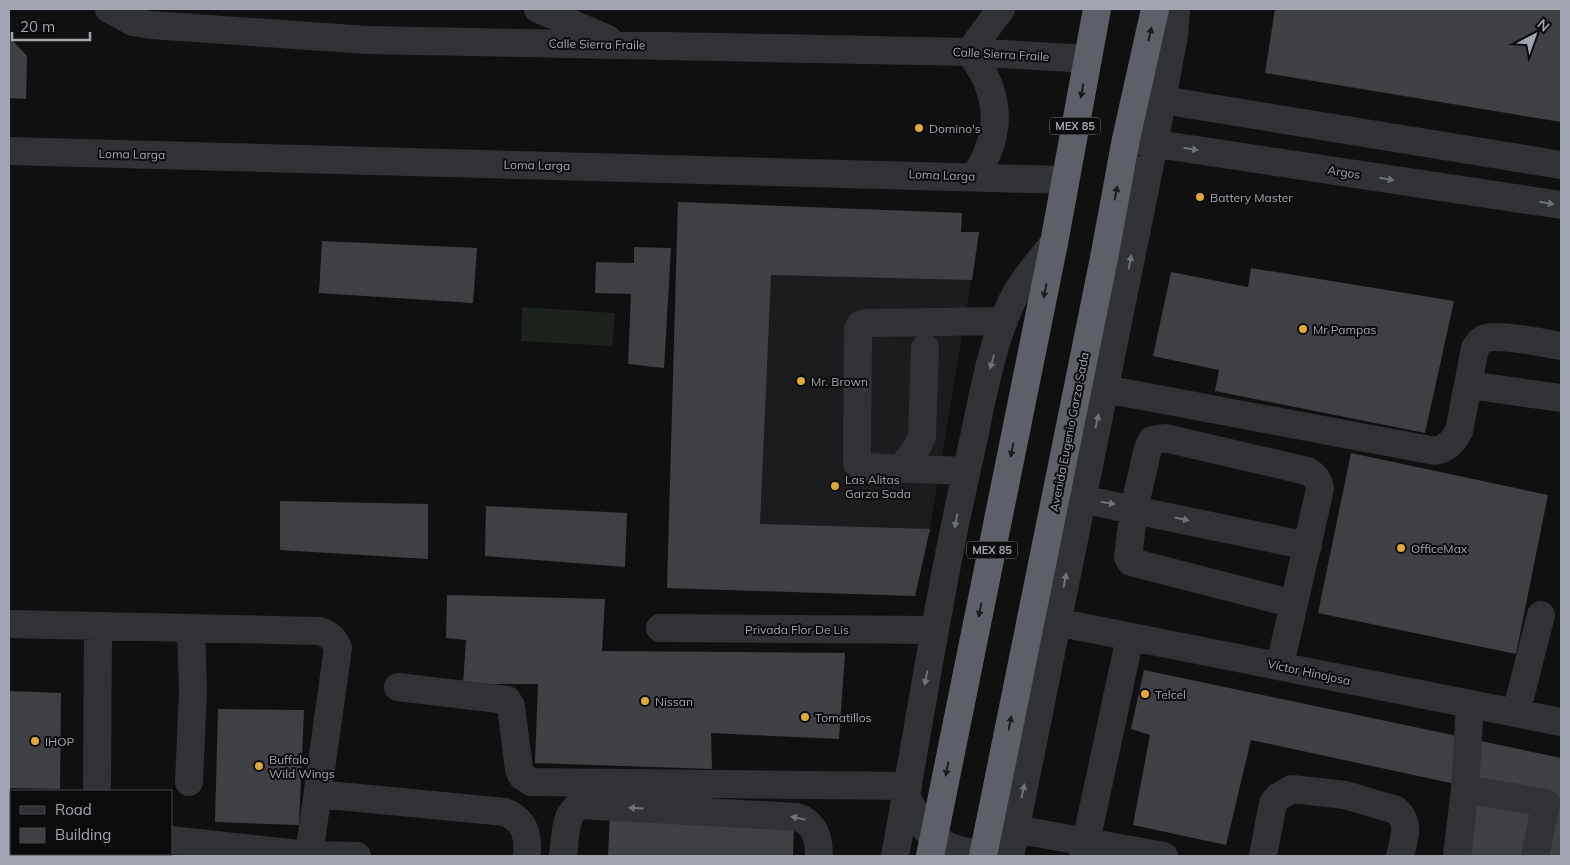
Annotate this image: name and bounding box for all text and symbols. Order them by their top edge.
scale bar [12,10,90,42]
north arrow [1510,10,1560,60]
text: N [1534,15,1553,35]
text: 20 m [20,17,55,36]
one-way arrow [1146,25,1154,41]
street label: Calle Sierra Fraile [548,36,646,52]
street label: Calle Sierra Fraile [952,44,1050,64]
one-way arrow [1077,83,1085,99]
road number: MEX 85 [1050,118,1100,134]
place label: Domino's [929,121,981,136]
marker: Domino's [913,122,925,134]
street label: Loma Larga [99,146,165,162]
one-way arrow [1184,146,1200,154]
street label: Loma Larga [504,157,570,173]
street label: Argos [1326,162,1362,182]
street label: Loma Larga [908,166,976,184]
one-way arrow [1379,175,1395,183]
one-way arrow [1112,184,1120,200]
place label: Battery Master [1210,190,1293,205]
marker: Battery Master [1194,191,1206,203]
one-way arrow [1540,199,1556,207]
one-way arrow [1126,254,1134,270]
one-way arrow [1041,284,1049,299]
place label: Mr Pampas [1313,322,1376,337]
marker: Mr Pampas [1297,323,1309,335]
street label: Avenida Eugenio Garza Sada [1046,351,1092,513]
one-way arrow [987,355,995,370]
place label: Mr. Brown [811,374,868,389]
marker: Mr. Brown [795,375,807,387]
one-way arrow [1093,414,1101,429]
one-way arrow [1008,443,1016,458]
place label: Las Alitas Garza Sada [845,472,911,501]
marker: Las Alitas Garza Sada [829,480,841,492]
one-way arrow [1100,500,1116,508]
one-way arrow [952,513,960,529]
one-way arrow [1174,515,1189,523]
place label: OfficeMax [1411,541,1468,556]
road number: MEX 85 [967,542,1017,558]
marker: OfficeMax [1395,542,1407,554]
one-way arrow [1061,572,1069,588]
one-way arrow [975,602,983,618]
street label: Privada Flor De Lis [745,622,849,637]
street label: Víctor Hinojosa [1266,656,1352,688]
one-way arrow [922,670,930,686]
place label: Telcel [1155,687,1186,702]
marker: Telcel [1139,688,1151,700]
place label: Nissan [655,694,693,709]
marker: Nissan [639,695,651,707]
place label: Tomatillos [815,710,872,725]
marker: Tomatillos [799,711,811,723]
one-way arrow [1006,714,1014,730]
place label: IHOP [45,734,75,749]
marker: IHOP [29,735,41,747]
place label: Buffalo Wild Wings [269,752,335,781]
marker: Buffalo Wild Wings [253,760,265,772]
one-way arrow [943,761,951,777]
one-way arrow [1019,784,1027,799]
legend [10,790,172,855]
text: Road [55,800,92,819]
one-way arrow [628,804,644,812]
one-way arrow [790,814,806,822]
text: Building [55,825,111,844]

